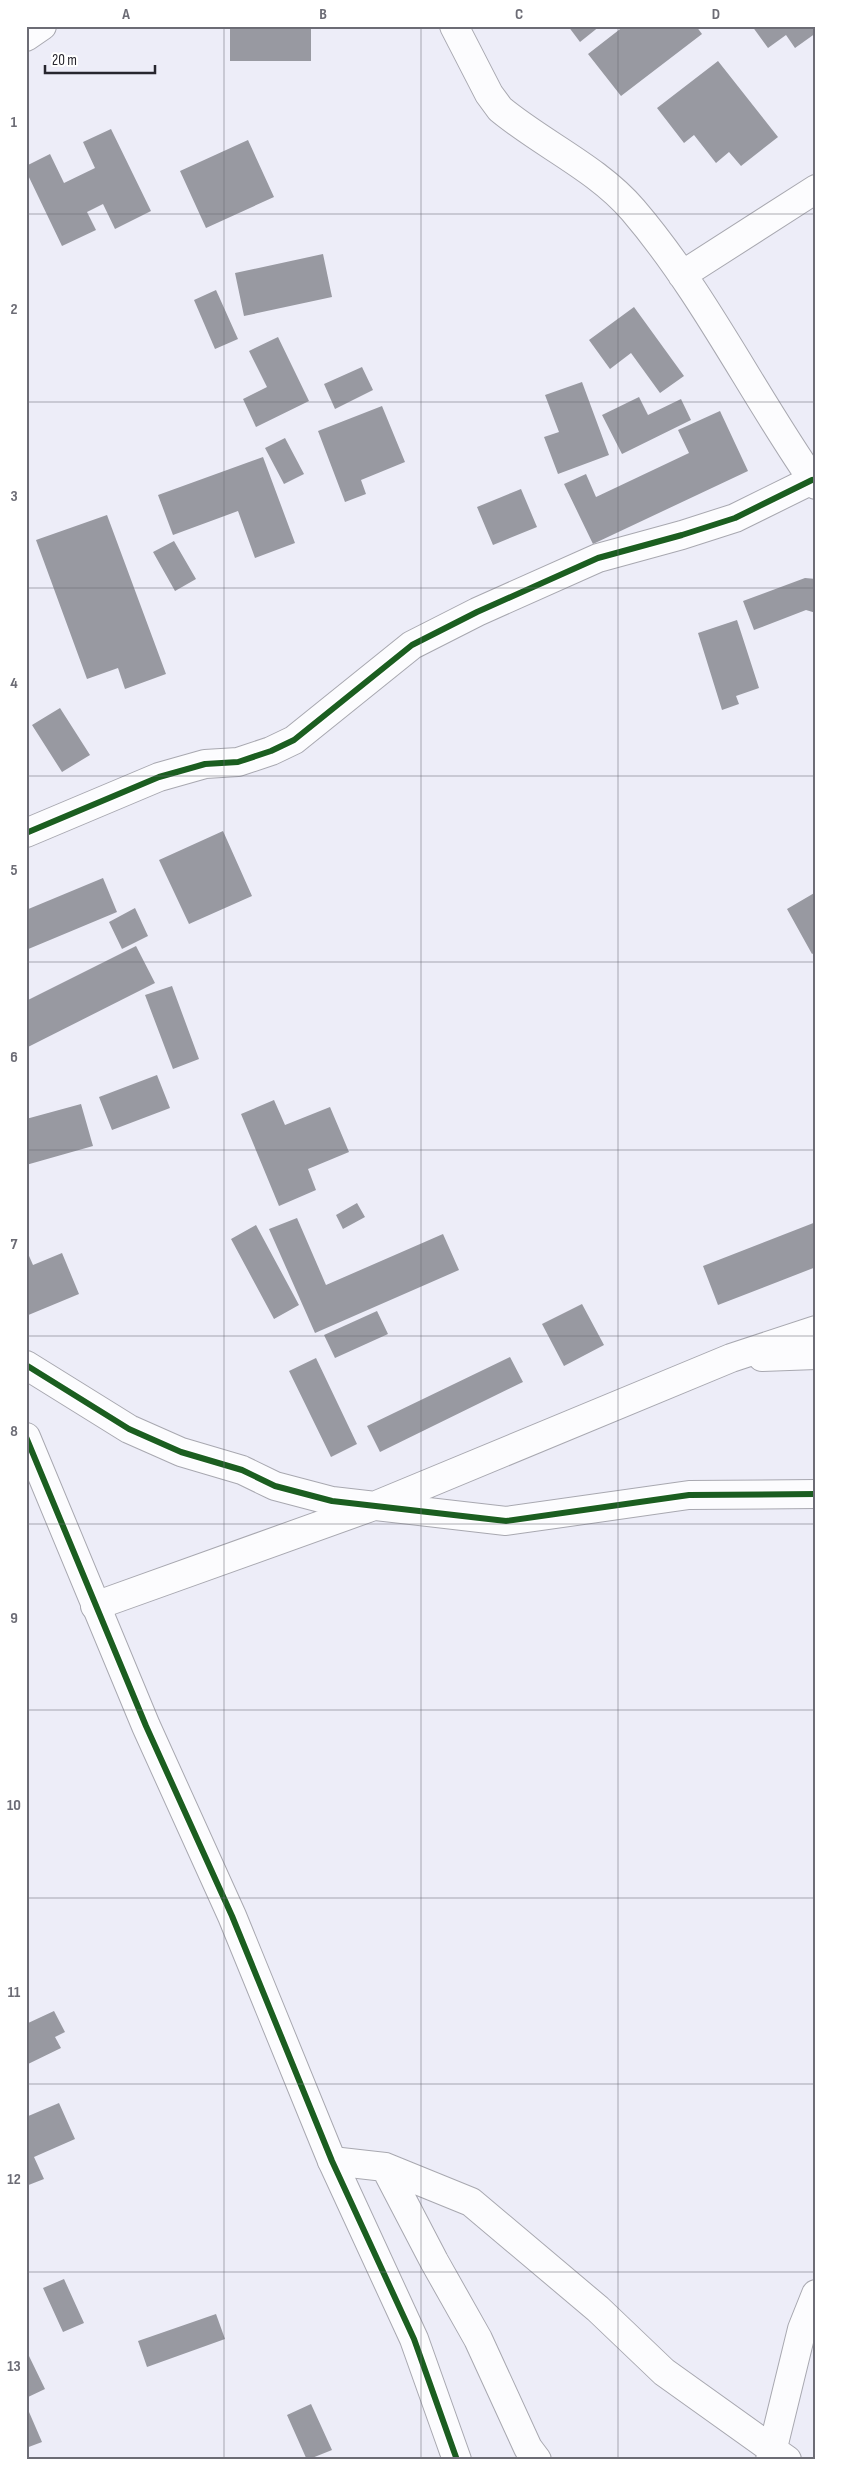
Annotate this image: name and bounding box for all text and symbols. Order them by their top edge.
text: A [121,5,130,24]
text: B [319,5,327,24]
text: C [515,5,523,24]
text: D [712,5,720,24]
scale bar [45,42,155,74]
text: 20 m [52,51,77,70]
text: 1 [11,113,18,132]
text: 2 [10,300,18,319]
text: 3 [10,487,18,506]
text: 4 [10,674,18,693]
text: 5 [10,861,18,880]
text: 6 [10,1048,18,1067]
text: 7 [11,1235,18,1254]
text: 8 [10,1422,18,1441]
text: 9 [10,1609,18,1628]
text: 10 [7,1796,21,1815]
text: 11 [8,1983,21,2002]
text: 12 [7,2170,21,2189]
text: 13 [7,2357,21,2376]

